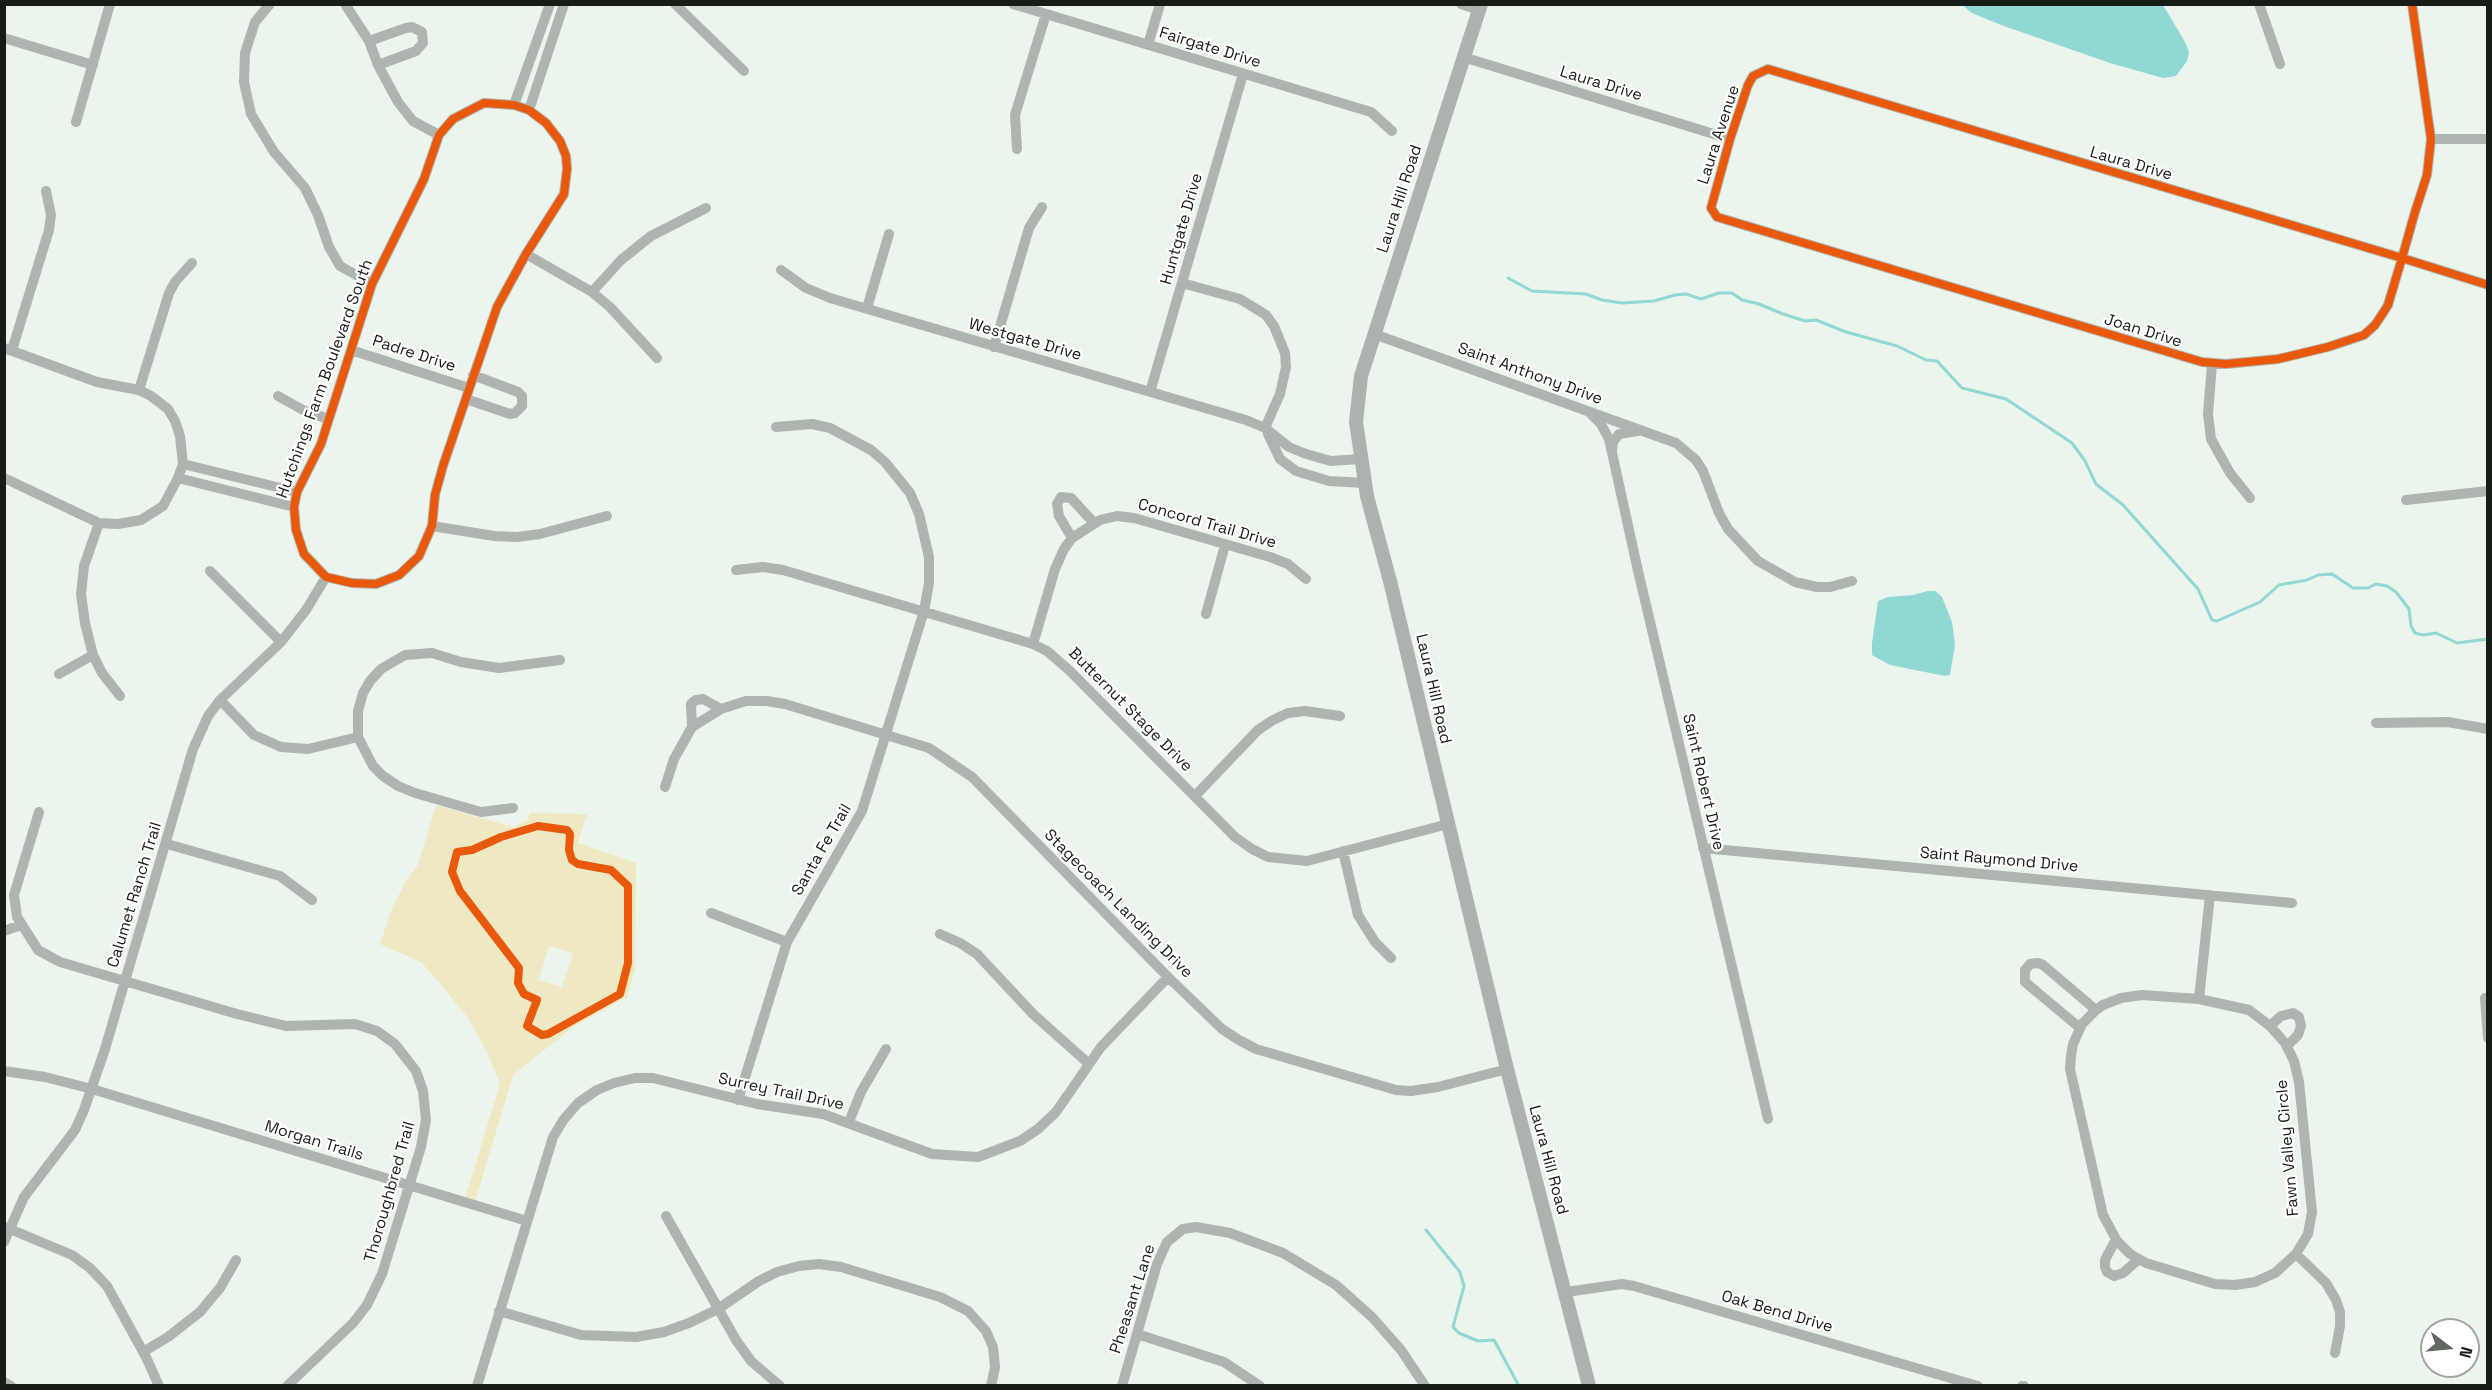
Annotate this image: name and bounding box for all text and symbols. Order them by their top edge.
street label: Fairgate Drive [1157,23,1263,73]
street label: Laura Drive [1558,62,1644,106]
street label: Laura Avenue [1694,83,1744,187]
street label: Laura Hill Road [1374,143,1426,255]
street label: Laura Drive [2088,143,2174,185]
street label: Huntgate Drive [1157,171,1207,287]
street label: Hutchings Farm Boulevard South [273,257,377,501]
street label: Joan Drive [2102,310,2184,352]
street label: Westgate Drive [966,315,1084,365]
street label: Padre Drive [370,332,458,376]
street label: Saint Anthony Drive [1455,339,1605,409]
street label: Concord Trail Drive [1136,495,1278,553]
street label: Laura Hill Road [1411,632,1455,746]
street label: Butternut Stage Drive [1064,644,1196,776]
street label: Saint Robert Drive [1678,712,1728,852]
street label: Santa Fe Trail [788,801,856,899]
street label: Calumet Ranch Trail [104,820,166,970]
street label: Stagecoach Landing Drive [1040,826,1196,982]
street label: Saint Raymond Drive [1919,844,2079,876]
street label: Surrey Trail Drive [716,1069,846,1115]
street label: Fawn Valley Circle [2272,1079,2304,1217]
street label: Laura Hill Road [1524,1103,1572,1217]
street label: Morgan Trails [262,1117,366,1165]
street label: Thoroughbred Trail [361,1119,419,1265]
street label: Pheasant Lane [1106,1242,1160,1356]
street label: Oak Bend Drive [1719,1287,1835,1337]
north arrow [2420,1318,2480,1378]
text: N [2454,1344,2477,1361]

